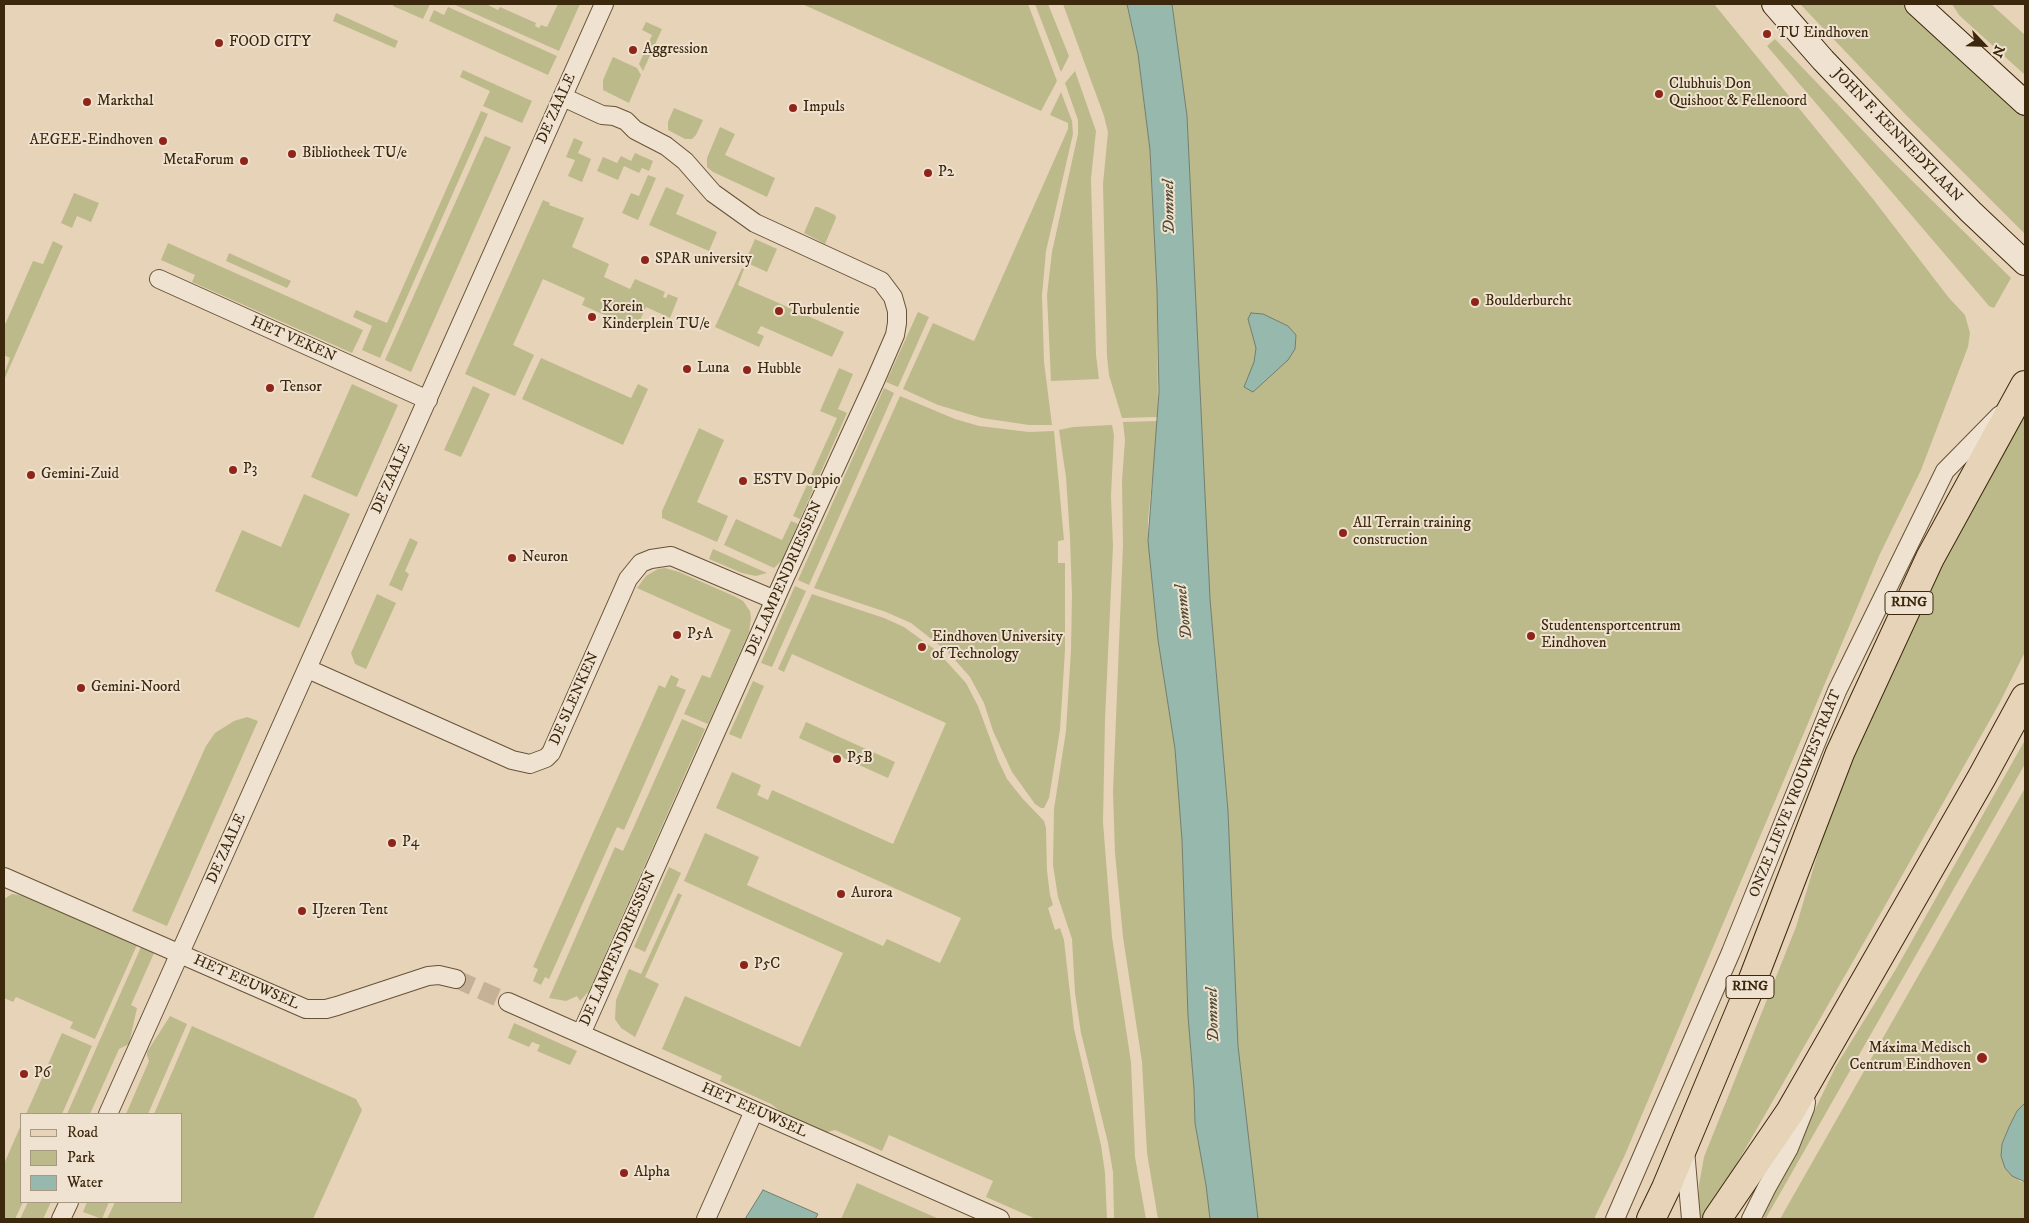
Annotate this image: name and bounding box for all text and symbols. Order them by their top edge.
north arrow [1959,20,2009,70]
place label: TU Eindhoven [1777,25,1869,43]
marker: TU Eindhoven [1761,28,1773,40]
place label: FOOD CITY [229,34,311,52]
marker: FOOD CITY [213,37,225,49]
place label: Aggression [643,41,708,59]
text: N [1987,42,2008,60]
marker: Aggression [627,44,639,56]
street label: JOHN F. KENNEDYLAAN [1828,65,1966,207]
street label: DE ZAALE [534,71,580,147]
place label: Clubhuis Don Quishoot & Fellenoord [1669,76,1807,111]
marker: Clubhuis Don Quishoot & Fellenoord [1653,88,1665,100]
place label: Markthal [97,93,153,111]
marker: Markthal [81,96,93,108]
place label: Impuls [803,99,845,117]
marker: Impuls [787,102,799,114]
place label: AEGEE-Eindhoven [30,132,153,150]
marker: AEGEE-Eindhoven [157,135,169,147]
place label: Bibliotheek TU/e [302,145,407,163]
marker: Bibliotheek TU/e [286,148,298,160]
place label: MetaForum [163,152,234,170]
marker: MetaForum [238,155,250,167]
place label: P2 [938,164,954,182]
marker: P2 [922,167,934,179]
water label: Dommel [1160,180,1180,234]
place label: SPAR university [655,251,752,269]
marker: SPAR university [639,254,651,266]
place label: Boulderburcht [1485,293,1572,311]
marker: Boulderburcht [1469,296,1481,308]
place label: Korein Kinderplein TU/e [602,299,710,334]
place label: Turbulentie [789,302,860,320]
marker: Turbulentie [773,305,785,317]
marker: Korein Kinderplein TU/e [586,311,598,323]
street label: HET VEKEN [248,313,338,367]
place label: Luna [697,360,729,378]
place label: Hubble [757,361,801,379]
marker: Luna [681,363,693,375]
marker: Hubble [741,364,753,376]
place label: Tensor [280,379,322,397]
marker: Tensor [264,382,276,394]
street label: DE ZAALE [369,441,415,517]
place label: P3 [243,461,257,479]
marker: P3 [227,464,239,476]
place label: Gemini-Zuid [41,466,119,484]
marker: Gemini-Zuid [25,469,37,481]
place label: ESTV Doppio [753,472,840,490]
marker: ESTV Doppio [737,475,749,487]
street label: DE LAMPENDRIESSEN [743,499,827,659]
place label: All Terrain training construction [1353,515,1471,550]
marker: All Terrain training construction [1337,527,1349,539]
place label: Neuron [522,549,568,567]
marker: Neuron [506,552,518,564]
water label: Dommel [1173,584,1197,640]
road number: RING [1885,592,1933,614]
place label: Studentensportcentrum Eindhoven [1541,618,1681,653]
place label: P5A [687,626,713,644]
marker: P5A [671,629,683,641]
place label: Eindhoven University of Technology [932,629,1063,664]
marker: Studentensportcentrum Eindhoven [1525,630,1537,642]
marker: Eindhoven University of Technology [916,641,928,653]
street label: DE SLENKEN [546,650,604,748]
place label: Gemini-Noord [91,679,180,697]
marker: Gemini-Noord [75,682,87,694]
street label: ONZE LIEVE VROUWESTRAAT [1746,688,1846,900]
place label: P5B [847,750,873,768]
marker: P5B [831,753,843,765]
street label: DE ZAALE [204,811,250,887]
place label: P4 [402,834,419,852]
marker: P4 [386,837,398,849]
street label: DE LAMPENDRIESSEN [577,869,661,1029]
place label: Aurora [851,885,893,903]
marker: Aurora [835,888,847,900]
place label: IJzeren Tent [312,902,388,920]
marker: IJzeren Tent [296,905,308,917]
street label: HET EEUWSEL [190,952,302,1014]
place label: P5C [754,956,780,974]
marker: P5C [738,959,750,971]
road number: RING [1726,976,1774,999]
water label: Dommel [1203,987,1225,1043]
place label: Máxima Medisch Centrum Eindhoven [1849,1040,1971,1075]
marker: Máxima Medisch Centrum Eindhoven [1975,1051,1989,1065]
place label: P6 [34,1065,51,1083]
marker: P6 [18,1068,30,1080]
street label: HET EEUWSEL [698,1080,810,1142]
legend [20,1113,182,1203]
text: Road [67,1123,98,1142]
text: Park [67,1148,95,1167]
place label: Alpha [634,1164,670,1182]
marker: Alpha [618,1167,630,1179]
text: Water [67,1173,103,1192]

